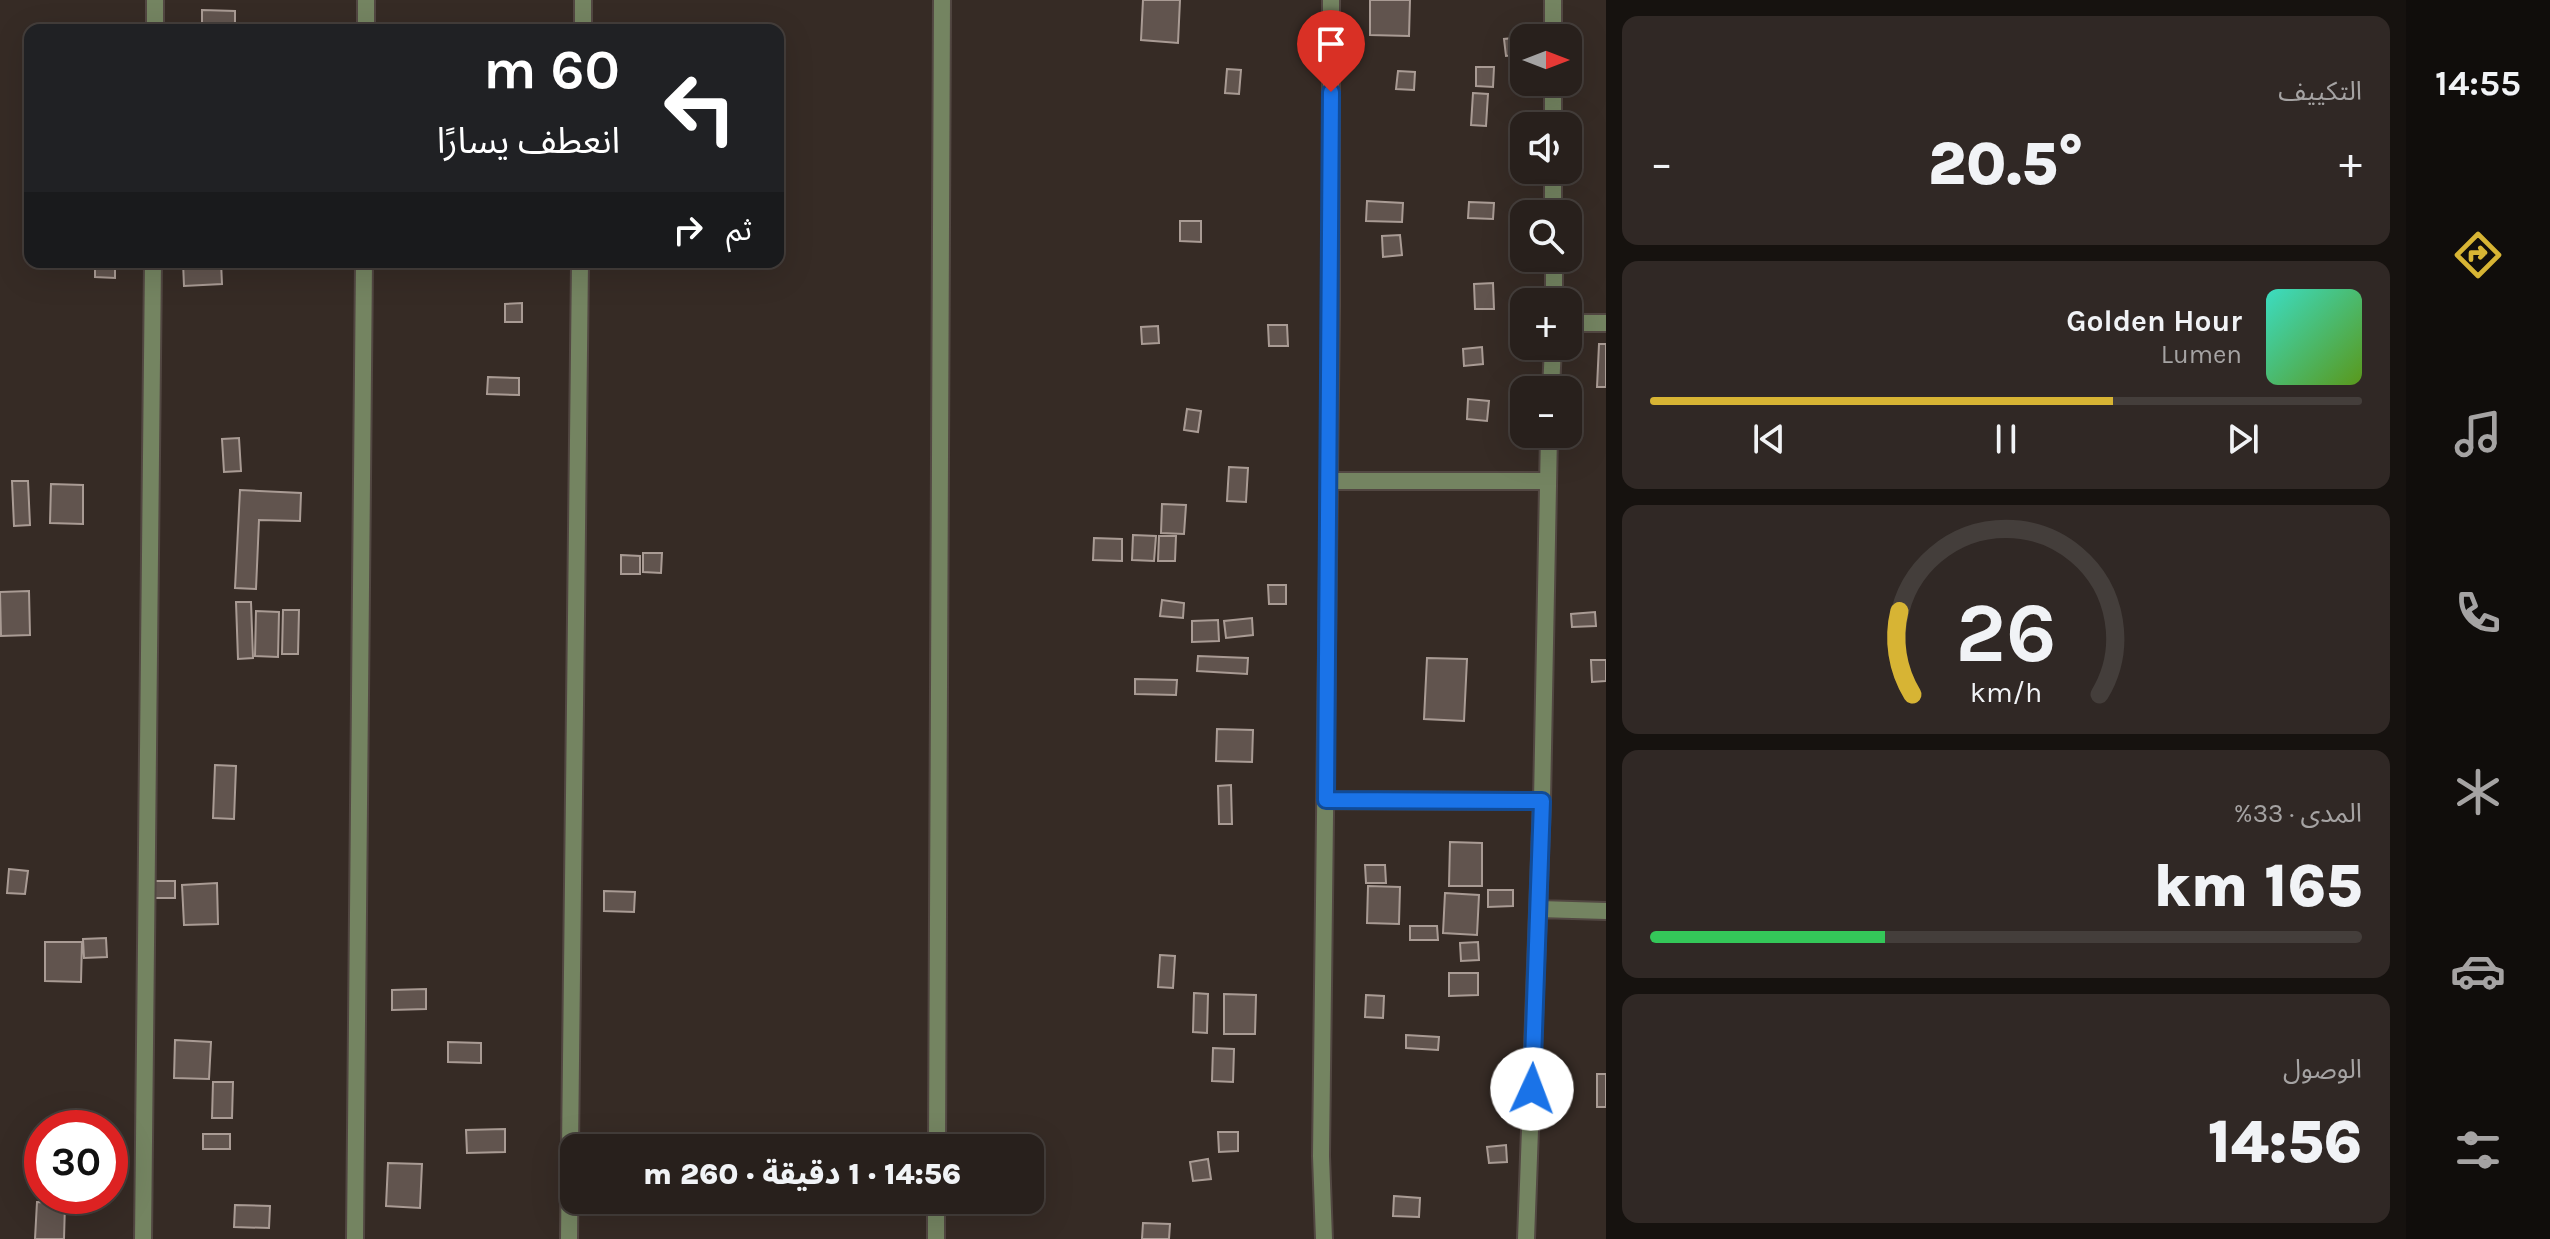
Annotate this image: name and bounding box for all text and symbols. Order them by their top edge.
pin [1297,10,1365,92]
icon: arrive [1309,22,1353,66]
north arrow [1510,24,1582,96]
map controls [1510,24,1582,448]
text: 60 m [483,37,620,102]
icon: left [648,56,752,160]
text: 14:55 [2435,62,2521,104]
text: التكييف [2278,76,2362,107]
button: sound [1510,112,1582,184]
text: انعطف يسارًا [437,120,620,162]
text: 20.5° [1928,129,2084,199]
text: − [1650,138,1673,189]
text: + [2339,138,2362,189]
button: search [1510,200,1582,272]
icon: right [666,208,710,252]
text: ثم [726,212,752,248]
icon: directions [2450,227,2506,283]
button: + [1510,288,1582,360]
text: Golden Hour [2066,303,2242,339]
text: Lumen [2161,339,2242,370]
button: − [1510,376,1582,448]
icon: music [2450,406,2506,462]
icon: previous [1747,417,1791,461]
icon: pause [1984,417,2028,461]
icon: next [2221,417,2265,461]
text: 26 [1956,585,2056,682]
icon: phone [2450,585,2506,641]
text: km/h [1970,677,2042,710]
icon: climate [2450,764,2506,820]
text: المدى · 33% [2234,798,2362,829]
text: 165 km [2153,851,2362,921]
icon: car [2450,943,2506,999]
position arrow [1490,1047,1574,1131]
text: الوصول [2283,1054,2362,1085]
text: 14:56 [2208,1107,2362,1177]
speed limit sign: 30 [24,1110,128,1214]
icon: filters [2450,1122,2506,1178]
text: 14:56 · 1 دقيقة · 260 m [643,1156,961,1192]

